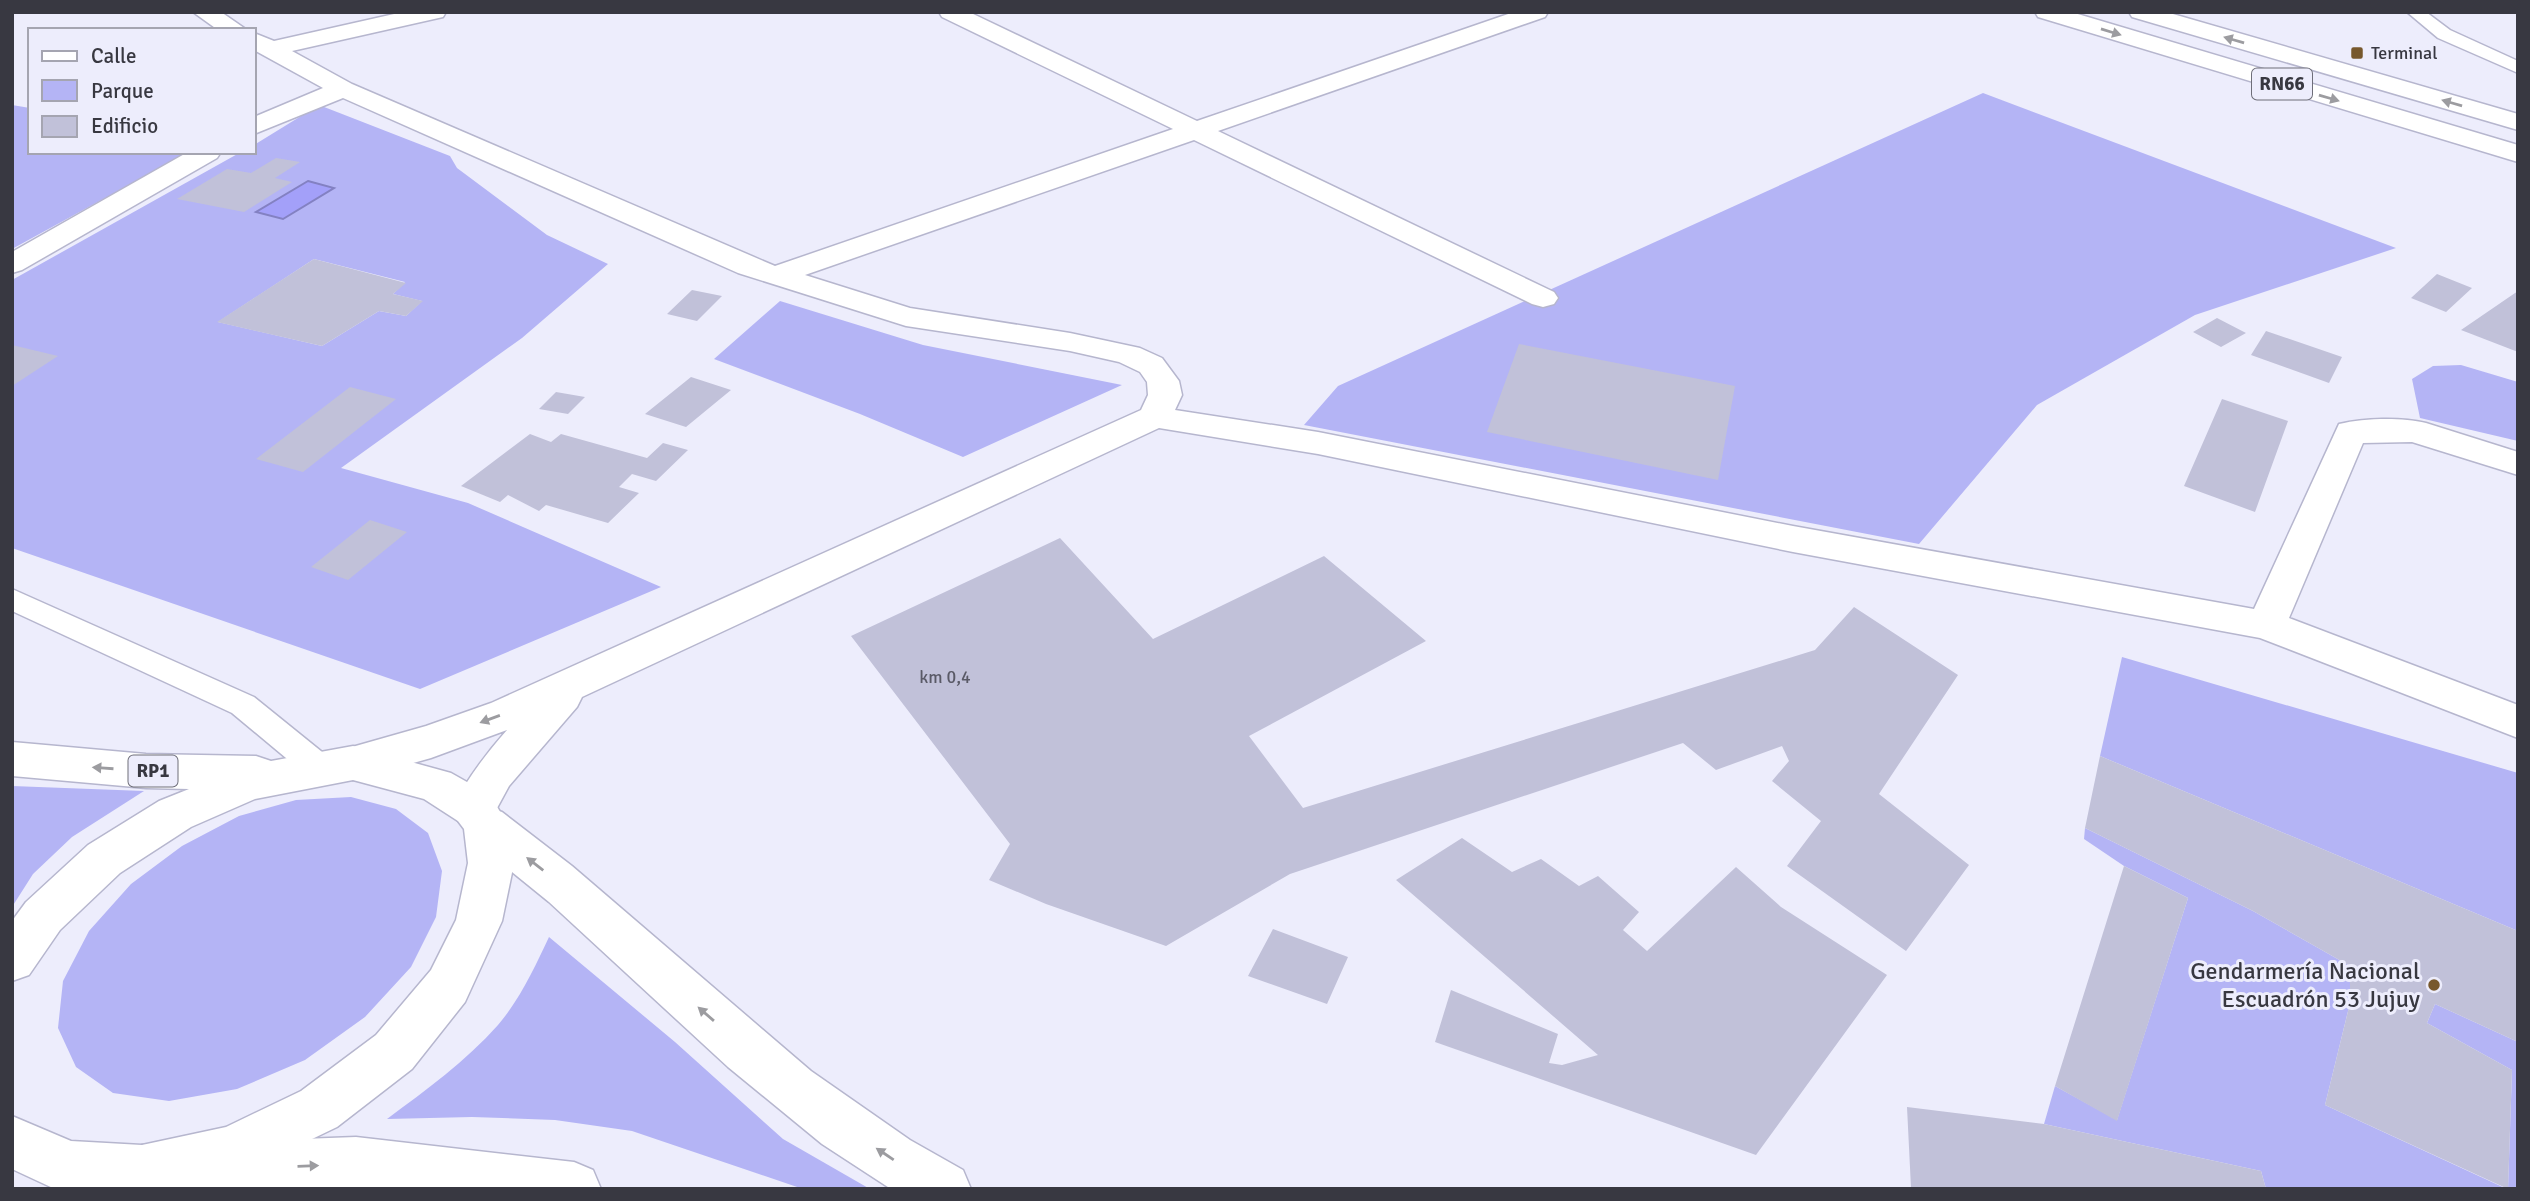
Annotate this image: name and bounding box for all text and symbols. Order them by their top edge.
legend [28,28,256,154]
one-way arrow [2101,28,2122,38]
one-way arrow [2223,34,2244,44]
place label: Terminal [2371,42,2437,64]
text: Calle [91,43,137,69]
marker: Terminal [2349,45,2365,61]
road number: RN66 [2252,68,2312,100]
text: Parque [91,78,154,104]
one-way arrow [2319,93,2340,103]
one-way arrow [2441,98,2462,108]
text: Edificio [91,113,158,139]
house number: km 0,4 [919,666,971,688]
one-way arrow [480,714,501,725]
road number: RP1 [128,756,178,786]
one-way arrow [92,762,114,773]
one-way arrow [527,857,544,872]
place label: Gendarmería Nacional Escuadrón 53 Jujuy [2190,956,2420,1014]
marker: Gendarmería Nacional Escuadrón 53 Jujuy [2426,977,2442,993]
one-way arrow [697,1006,715,1022]
one-way arrow [876,1147,894,1161]
one-way arrow [297,1160,319,1172]

